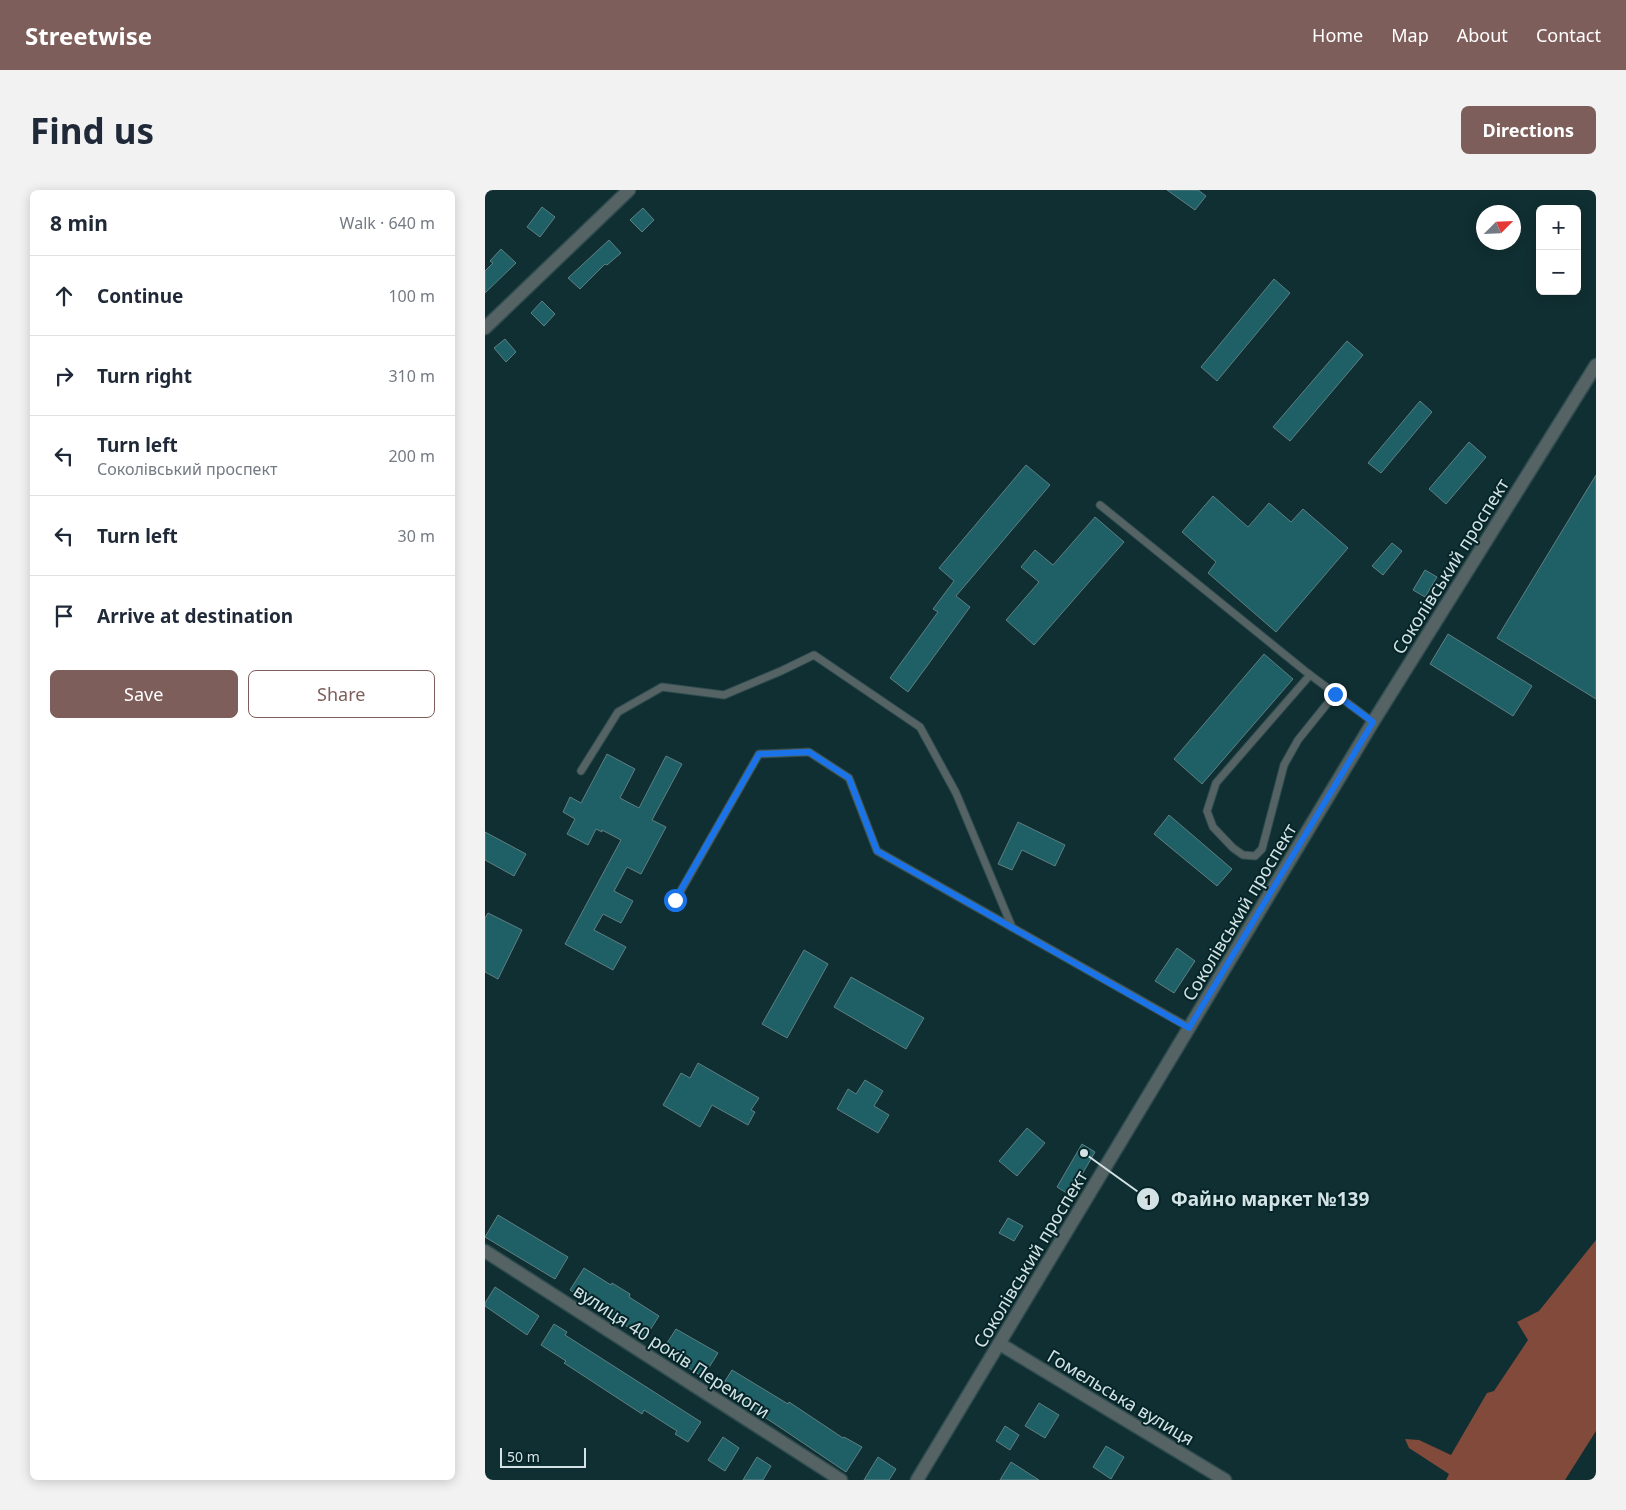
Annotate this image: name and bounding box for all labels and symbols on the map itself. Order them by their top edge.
north arrow [1476,205,1521,250]
street label: Соколівський проспект [1386,473,1514,658]
route end [1324,683,1347,706]
street label: Соколівський проспект [1176,818,1302,1005]
route start [664,889,687,912]
street label: Соколівський проспект [967,1165,1093,1352]
callout: Файно маркет №139 [1136,1182,1379,1216]
text: Файно маркет №139 [1171,1186,1369,1212]
text: 1 [1144,1189,1152,1209]
street label: вулиця 40 років Перемоги [569,1278,775,1424]
street label: Гомельська вулиця [1043,1344,1199,1450]
scale bar [500,1445,586,1468]

